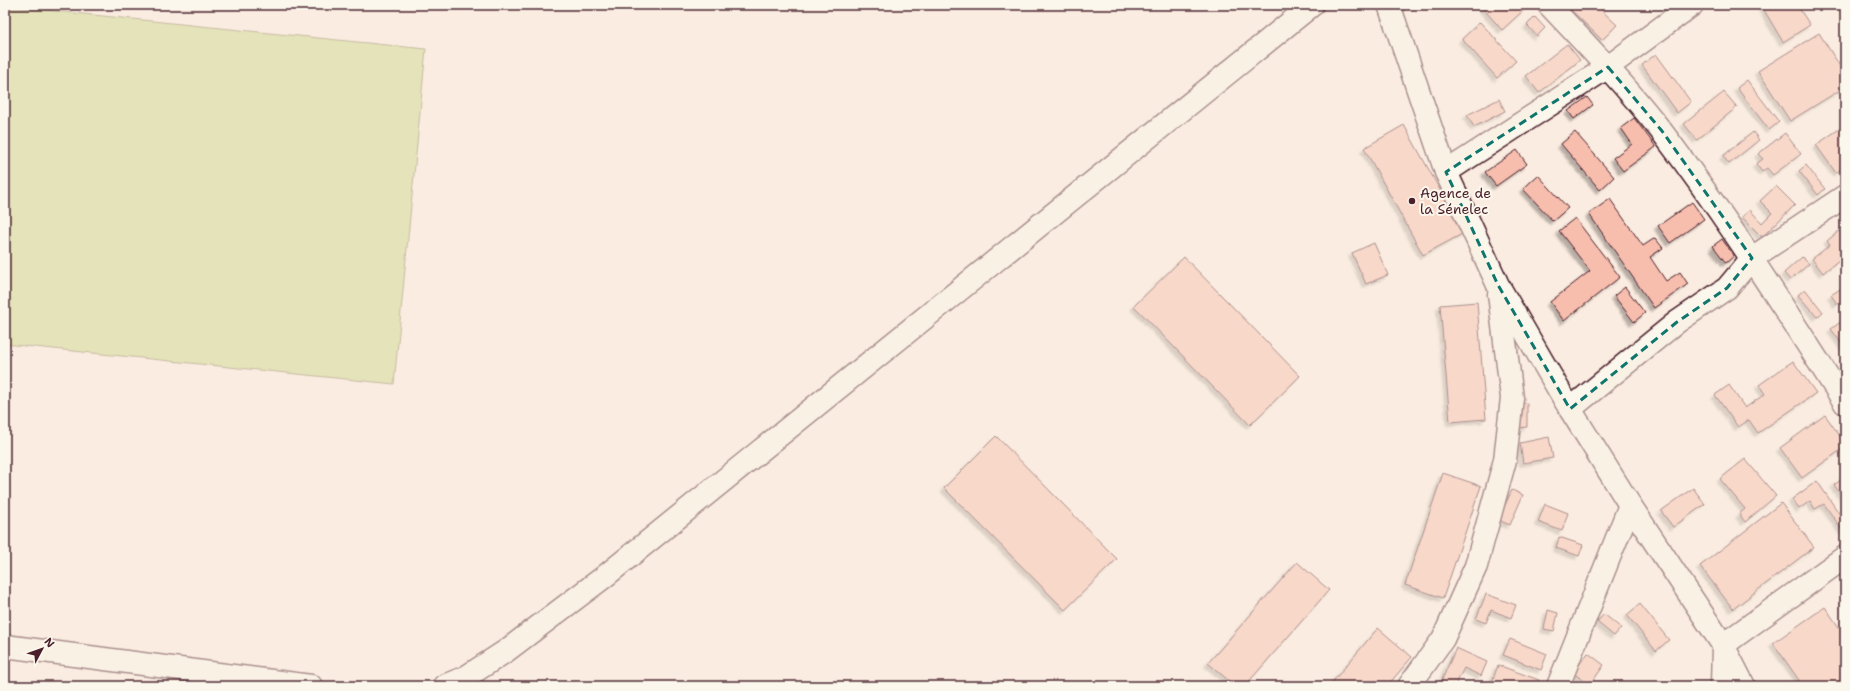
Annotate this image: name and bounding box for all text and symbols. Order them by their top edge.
place label: Agence de la Sénelec [1420,184,1491,218]
marker: Agence de la Sénelec [1407,196,1417,206]
north arrow [22,629,62,669]
text: N [41,635,58,651]

